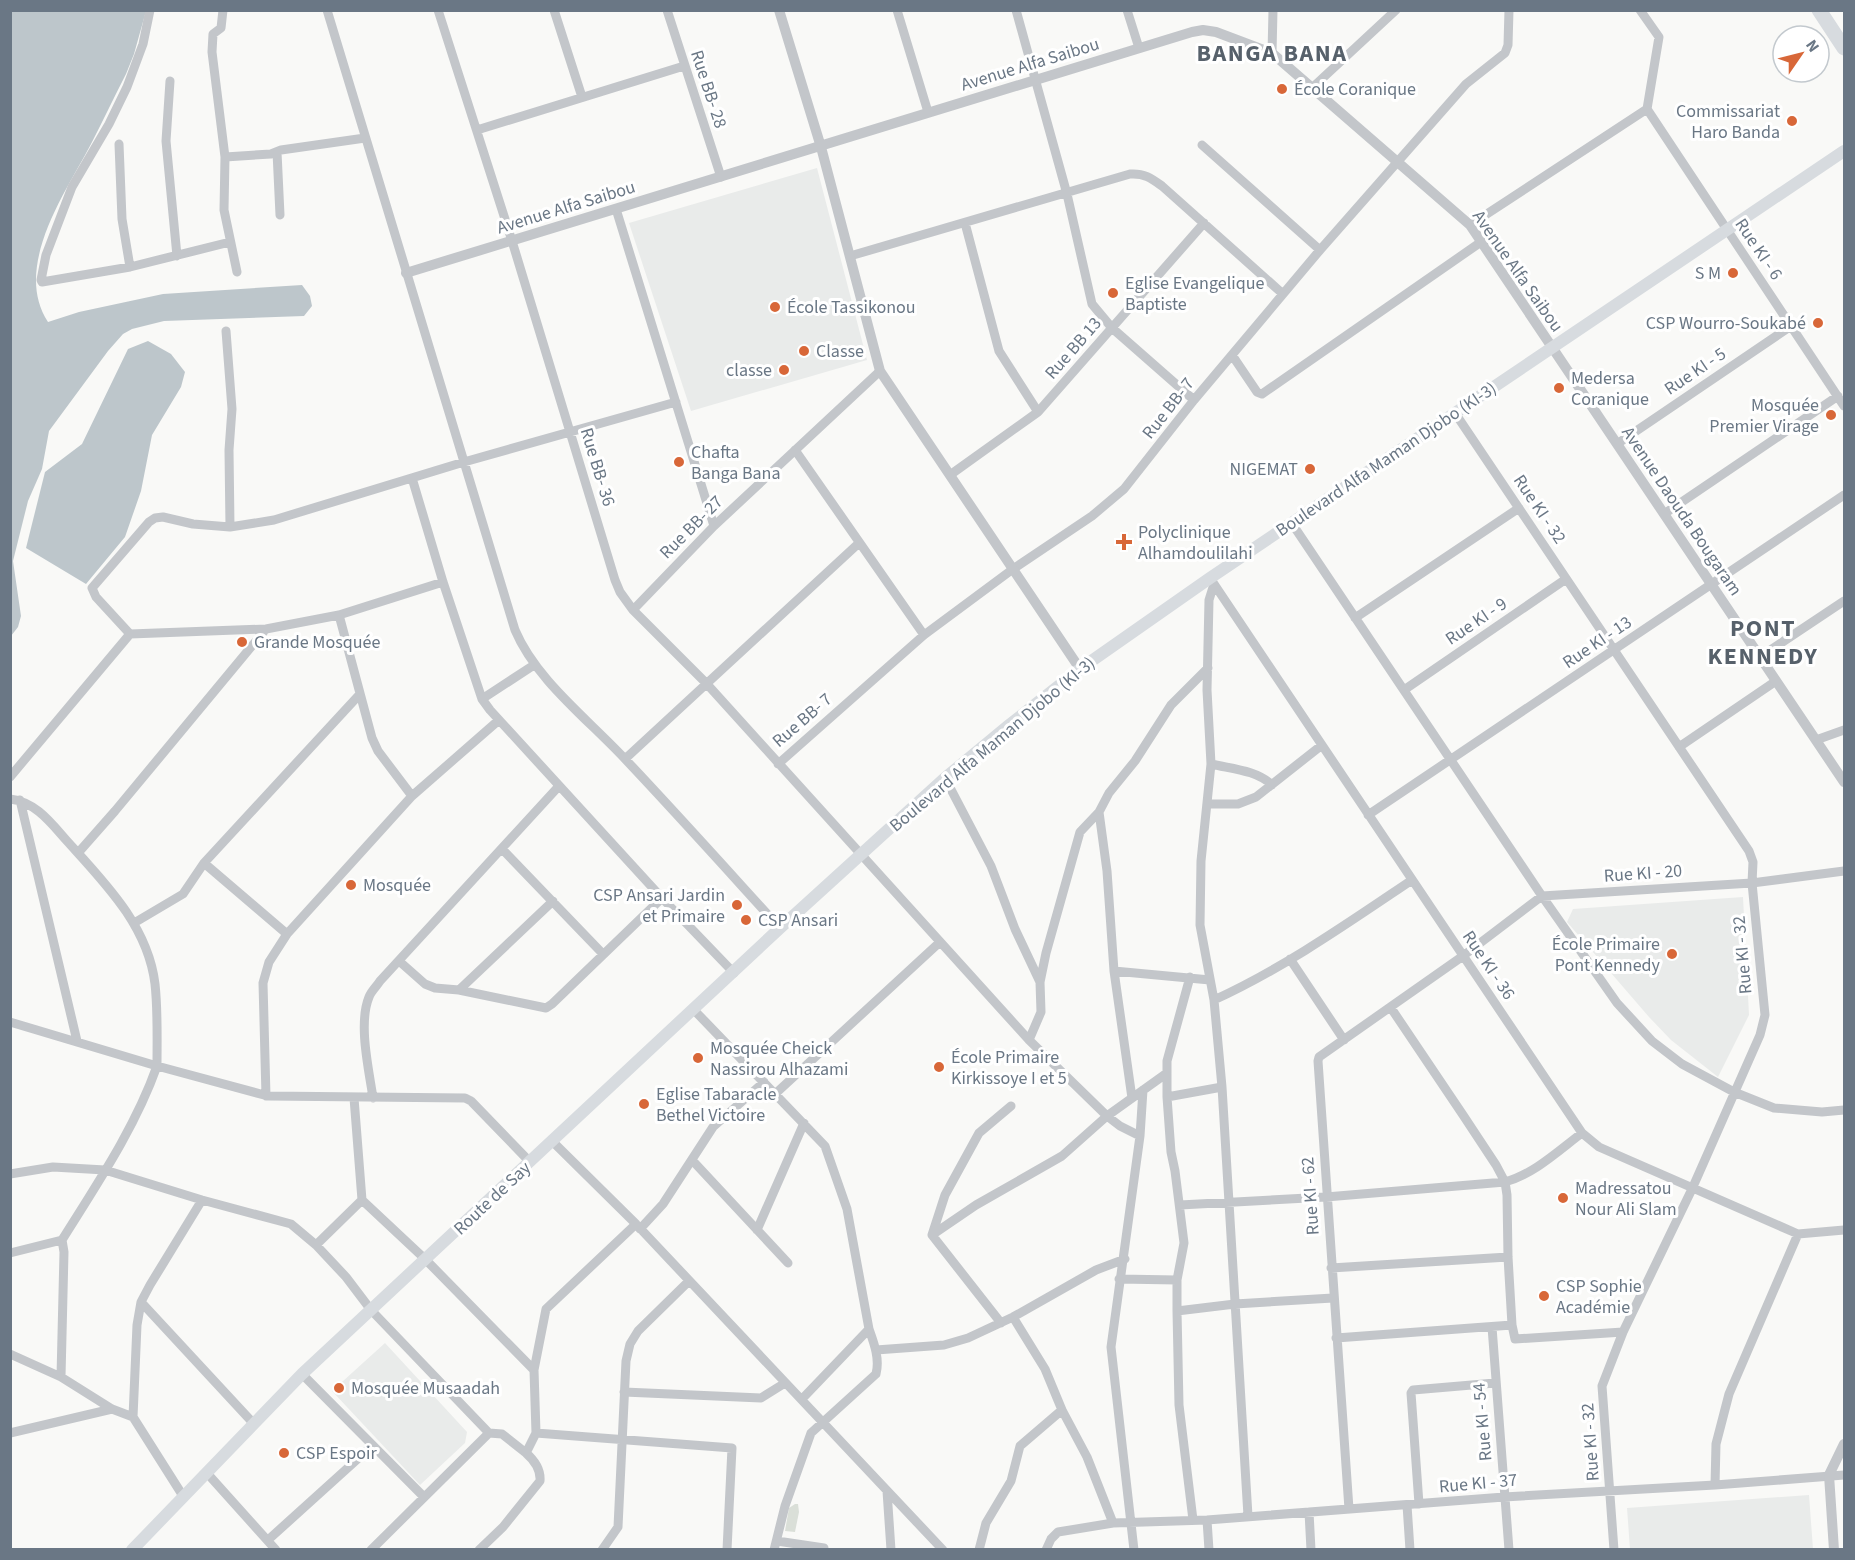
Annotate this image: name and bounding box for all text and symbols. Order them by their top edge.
north arrow [1771,24,1831,84]
street label: Avenue Alfa Saibou [958,32,1102,97]
text: N [1800,35,1825,57]
district label: BANGA BANA [1197,36,1347,71]
street label: Rue BB- 28 [684,47,733,131]
place label: École Coranique [1294,77,1416,102]
marker: École Coranique [1275,82,1289,96]
place label: Commissariat Haro Banda [1676,99,1780,145]
marker: Commissariat Haro Banda [1785,114,1799,128]
street label: Avenue Alfa Saibou [494,175,638,240]
street label: Avenue Alfa Saibou [1466,205,1569,337]
street label: Rue KI - 6 [1729,213,1788,285]
place label: S M [1695,261,1721,286]
marker: S M [1726,266,1740,280]
place label: Eglise Evangelique Baptiste [1125,271,1264,317]
marker: Eglise Evangelique Baptiste [1106,286,1120,300]
place label: École Tassikonou [787,295,916,320]
marker: École Tassikonou [768,300,782,314]
place label: CSP Wourro-Soukabé [1646,311,1806,336]
street label: Rue BB 13 [1039,312,1108,385]
marker: CSP Wourro-Soukabé [1811,316,1825,330]
place label: Classe [816,339,864,364]
street label: Rue KI - 5 [1659,342,1731,401]
marker: Classe [797,344,811,358]
place label: classe [726,358,772,383]
marker: classe [777,363,791,377]
place label: Medersa Coranique [1571,366,1649,412]
street label: Rue BB- 7 [1136,372,1200,444]
street label: Boulevard Alfa Maman Djobo (KI-3) [1271,376,1502,543]
marker: Medersa Coranique [1552,381,1566,395]
place label: Mosquée Premier Virage [1709,393,1819,439]
marker: Mosquée Premier Virage [1824,408,1838,422]
street label: Avenue Daouda Bougaram [1616,422,1748,601]
street label: Rue BB- 36 [574,425,621,509]
place label: Chafta Banga Bana [691,440,781,486]
marker: Chafta Banga Bana [672,455,686,469]
place label: NIGEMAT [1230,457,1298,482]
marker: NIGEMAT [1303,462,1317,476]
street label: Rue KI - 32 [1507,470,1572,549]
street label: Rue BB- 27 [654,490,729,565]
place label: Polyclinique Alhamdoulilahi [1138,520,1253,566]
marker: Polyclinique Alhamdoulilahi [1115,533,1133,551]
street label: Rue KI - 9 [1440,592,1512,651]
street label: Rue KI - 13 [1558,610,1637,675]
district label: PONT KENNEDY [1708,611,1818,674]
place label: Grande Mosquée [254,630,380,655]
marker: Grande Mosquée [235,635,249,649]
street label: Boulevard Alfa Maman Djobo (KI-3) [884,651,1100,838]
street label: Rue BB- 7 [767,687,838,753]
street label: Rue KI - 20 [1603,858,1683,889]
place label: Mosquée [363,873,431,898]
marker: Mosquée [344,878,358,892]
place label: CSP Ansari Jardin et Primaire [593,883,725,929]
marker: CSP Ansari Jardin et Primaire [730,898,744,912]
place label: CSP Ansari [758,908,838,933]
marker: CSP Ansari [739,913,753,927]
street label: Rue KI - 32 [1727,915,1758,995]
street label: Rue KI - 36 [1456,926,1521,1005]
place label: École Primaire Pont Kennedy [1552,932,1661,978]
marker: École Primaire Pont Kennedy [1665,947,1679,961]
place label: Mosquée Cheick Nassirou Alhazami [710,1036,848,1082]
place label: École Primaire Kirkissoye I et 5 [951,1045,1067,1091]
marker: Mosquée Cheick Nassirou Alhazami [691,1051,705,1065]
marker: École Primaire Kirkissoye I et 5 [932,1060,946,1074]
place label: Eglise Tabaracle Bethel Victoire [656,1082,777,1128]
marker: Eglise Tabaracle Bethel Victoire [637,1097,651,1111]
street label: Route de Say [448,1156,537,1241]
street label: Rue KI - 62 [1295,1156,1326,1236]
place label: Madressatou Nour Ali Slam [1575,1176,1677,1222]
marker: Madressatou Nour Ali Slam [1556,1191,1570,1205]
place label: CSP Sophie Académie [1556,1274,1642,1320]
marker: CSP Sophie Académie [1537,1289,1551,1303]
place label: Mosquée Musaadah [351,1376,500,1401]
marker: Mosquée Musaadah [332,1381,346,1395]
street label: Rue KI - 54 [1467,1382,1498,1462]
street label: Rue KI - 32 [1575,1402,1606,1482]
place label: CSP Espoir [296,1441,377,1466]
marker: CSP Espoir [277,1446,291,1460]
street label: Rue KI - 37 [1438,1468,1518,1499]

